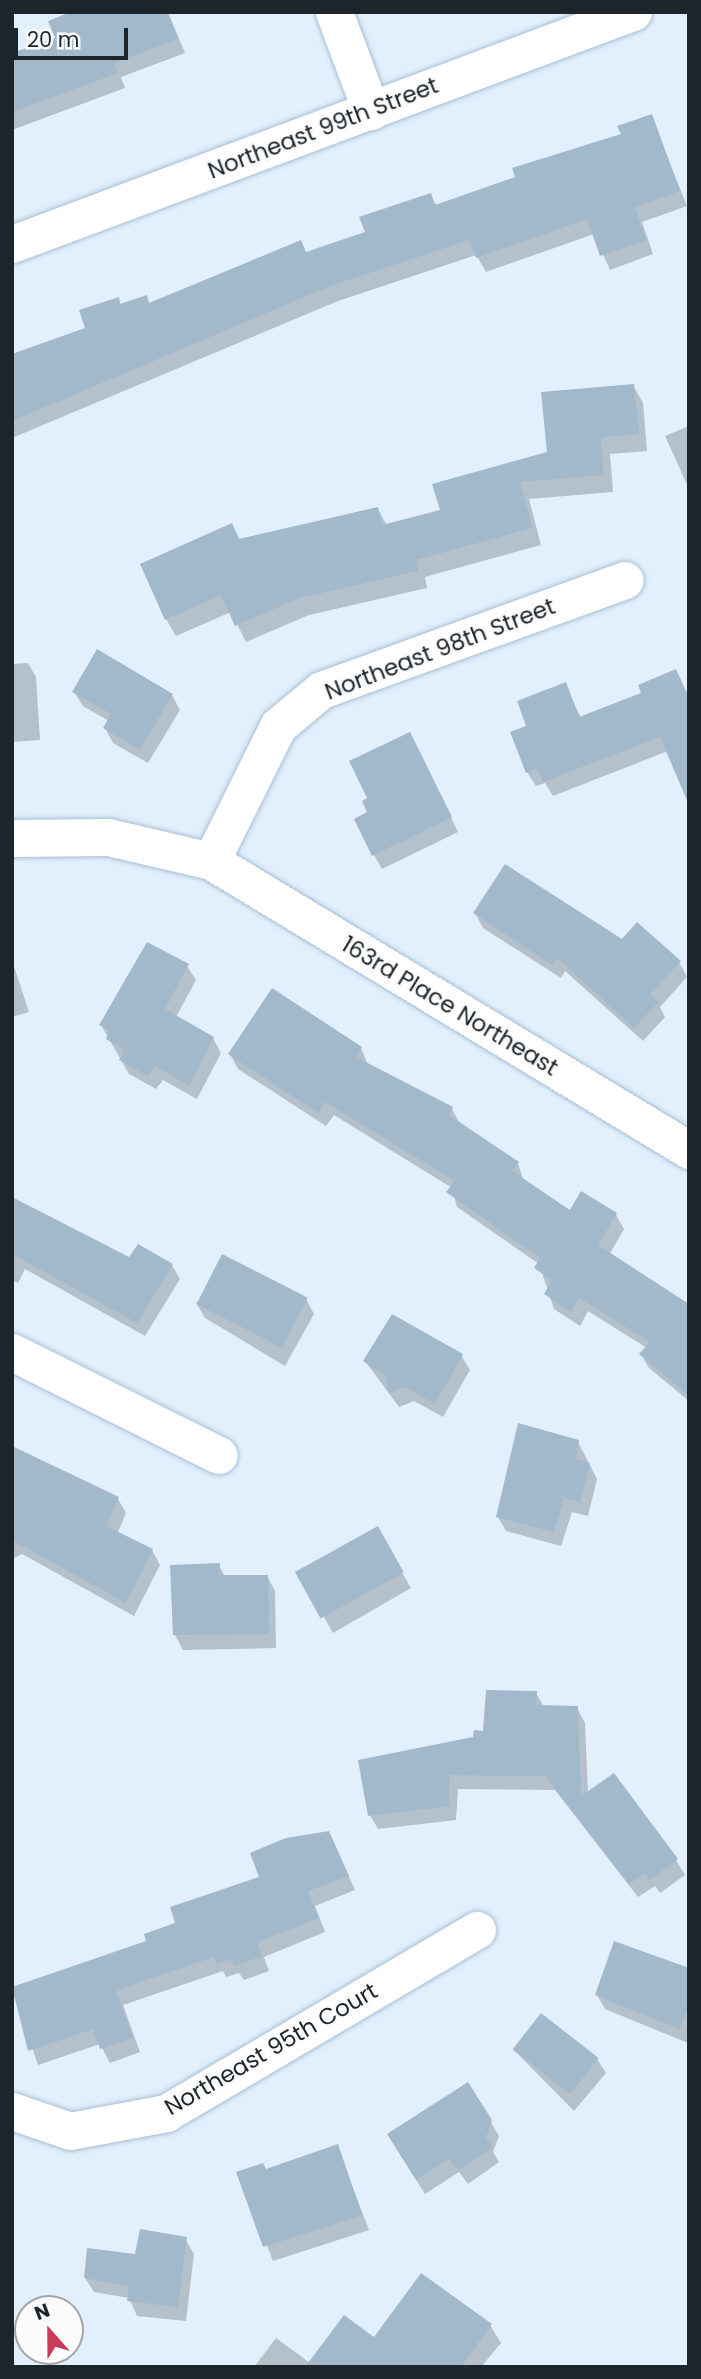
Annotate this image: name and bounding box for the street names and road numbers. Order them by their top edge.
street label: Northeast 99th Street [204,71,442,185]
street label: Northeast 98th Street [321,592,559,706]
street label: 163rd Place Northeast [337,930,563,1082]
street label: Northeast 95th Court [160,1977,382,2121]

